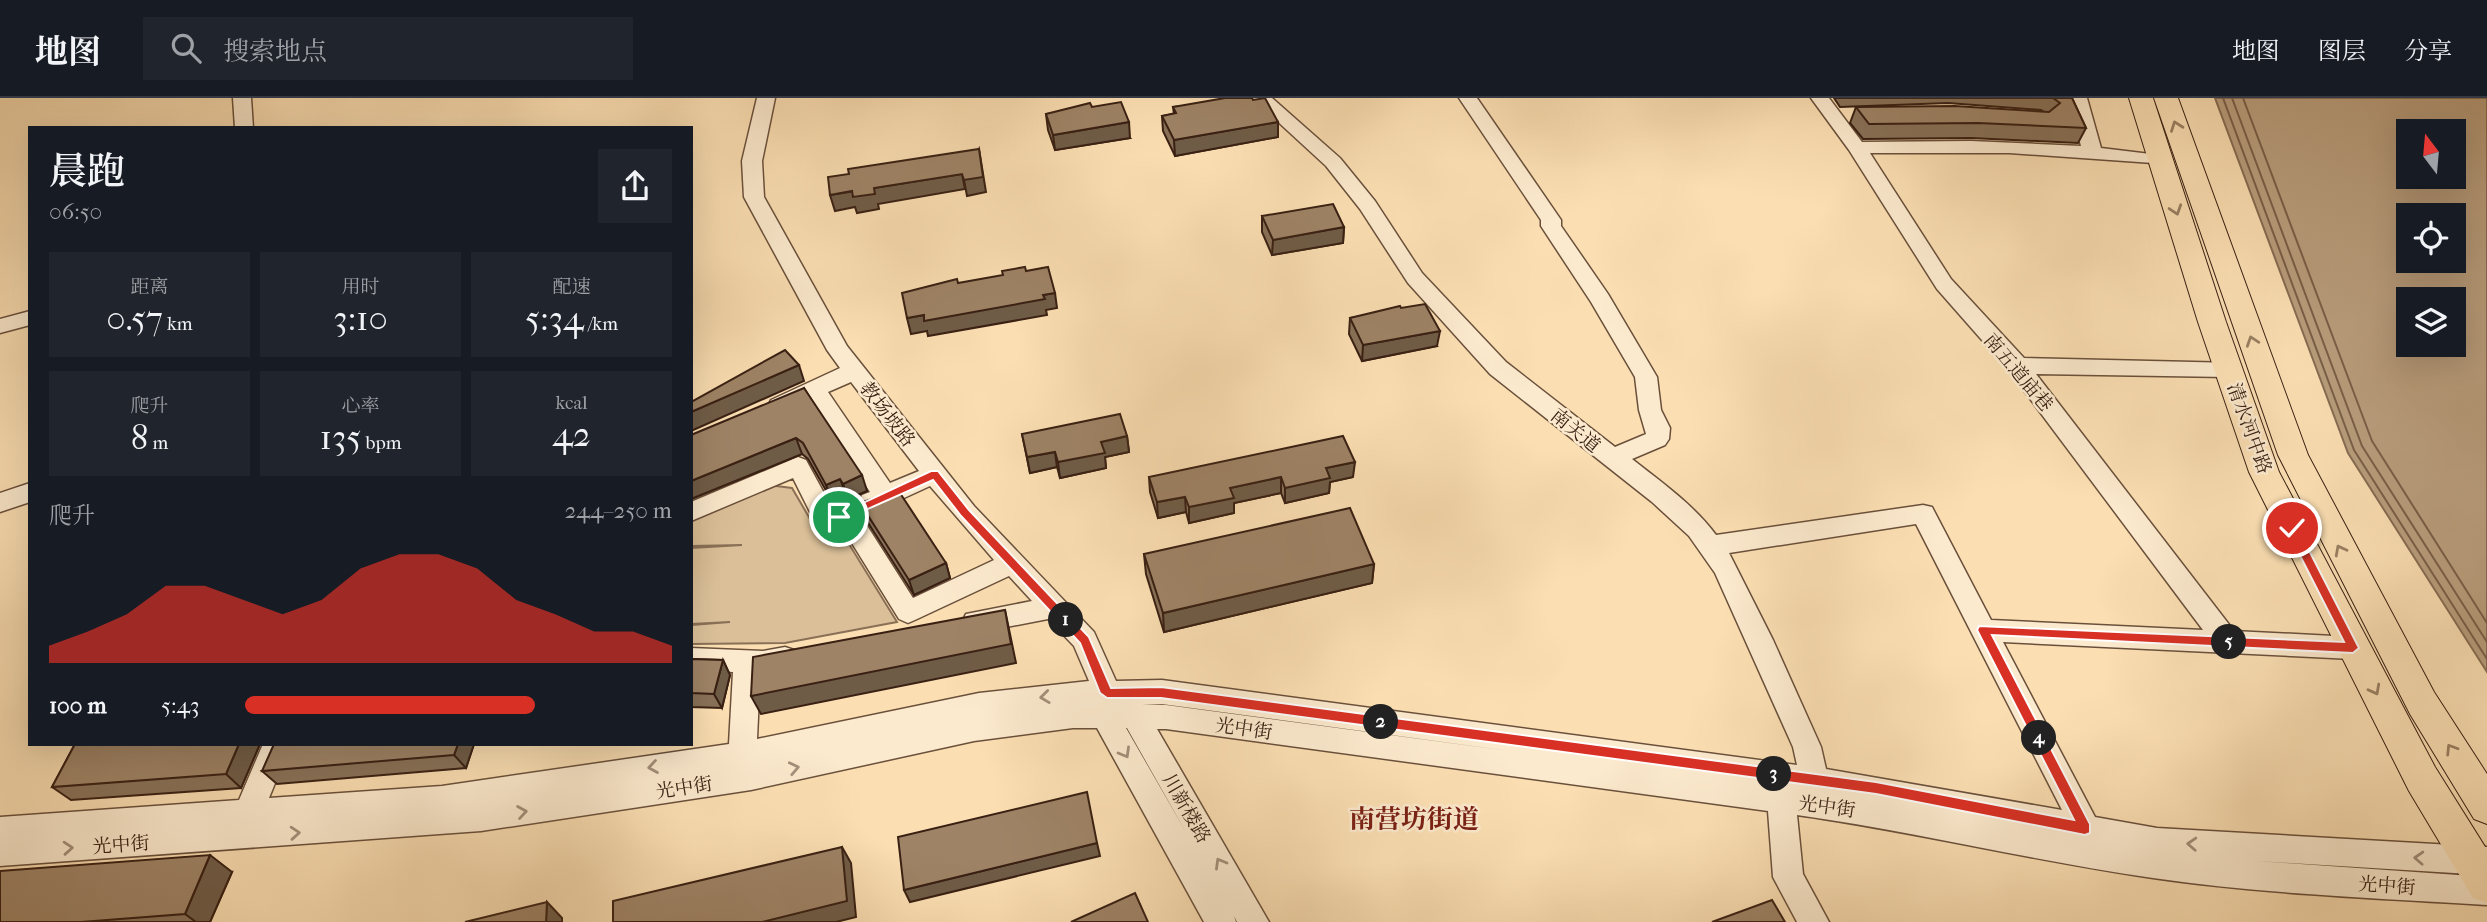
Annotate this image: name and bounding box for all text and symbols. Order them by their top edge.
search box [143,17,633,80]
icon: search [167,29,205,67]
text: 地图 [35,33,101,72]
text: 搜索地点 [223,36,327,67]
text: 地图 [2232,37,2280,65]
text: 图层 [2318,37,2366,65]
text: 分享 [2404,37,2452,65]
north arrow [2396,119,2466,189]
map controls [2396,119,2466,357]
one-way arrow [2171,121,2185,133]
text: 晨跑 [49,149,125,194]
button: share [598,149,672,223]
text: 06:50 [49,198,102,225]
one-way arrow [2168,203,2182,216]
button: locate [2396,203,2466,273]
text: 距离 [130,276,169,298]
text: 用时 [341,276,380,298]
text: 配速 [552,276,591,298]
button: layers [2396,287,2466,357]
text: 0.57 [106,298,163,339]
text: 3:10 [333,298,388,339]
text: 5:34 [525,298,584,339]
text: km [163,313,193,335]
text: /km [584,313,618,335]
street label: 南五道庙巷 [1979,329,2057,416]
one-way arrow [2246,335,2260,347]
street label: 教场坡路 [855,378,919,451]
street label: 清水河中路 [2222,380,2276,477]
text: kcal [556,392,587,414]
text: 爬升 [130,395,169,417]
text: 心率 [341,395,380,417]
street label: 南关道 [1546,404,1604,457]
text: 42 [552,414,591,455]
text: 8 [131,417,148,458]
text: 135 [319,417,361,458]
text: m [148,432,168,454]
text: bpm [361,432,402,454]
pin [809,487,869,547]
text: 244–250 m [564,497,672,524]
icon: arrive [820,498,858,536]
pin [2262,498,2322,558]
text: 爬升 [49,502,95,529]
icon: check [2273,509,2311,547]
one-way arrow [2335,545,2348,557]
pin: 1 [1048,602,1084,638]
text: 1 [1062,608,1069,630]
pin: 5 [2212,624,2246,660]
text: 5 [2224,630,2233,652]
one-way arrow [2367,683,2380,695]
one-way arrow [1039,690,1051,705]
text: 100 m [49,692,107,719]
text: 5:43 [161,692,200,719]
pin: 2 [1364,704,1398,740]
text: 2 [1376,710,1385,732]
street label: 光中街 [1214,714,1274,744]
pin: 4 [2022,720,2056,756]
text: 4 [2033,726,2044,748]
one-way arrow [2446,743,2459,756]
one-way arrow [1117,746,1130,758]
pin: 3 [1756,756,1792,792]
one-way arrow [647,760,658,775]
one-way arrow [788,761,800,776]
text: 3 [1770,762,1777,784]
street label: 川新楼路 [1158,770,1215,847]
street label: 光中街 [654,773,714,803]
street label: 光中街 [1797,792,1857,822]
district label: 南营坊街道 [1349,804,1479,835]
one-way arrow [516,805,527,820]
one-way arrow [290,826,301,841]
street label: 光中街 [92,832,150,858]
one-way arrow [2186,837,2197,852]
one-way arrow [63,841,74,856]
one-way arrow [2413,851,2424,866]
one-way arrow [1215,858,1228,870]
street label: 光中街 [2358,873,2416,899]

